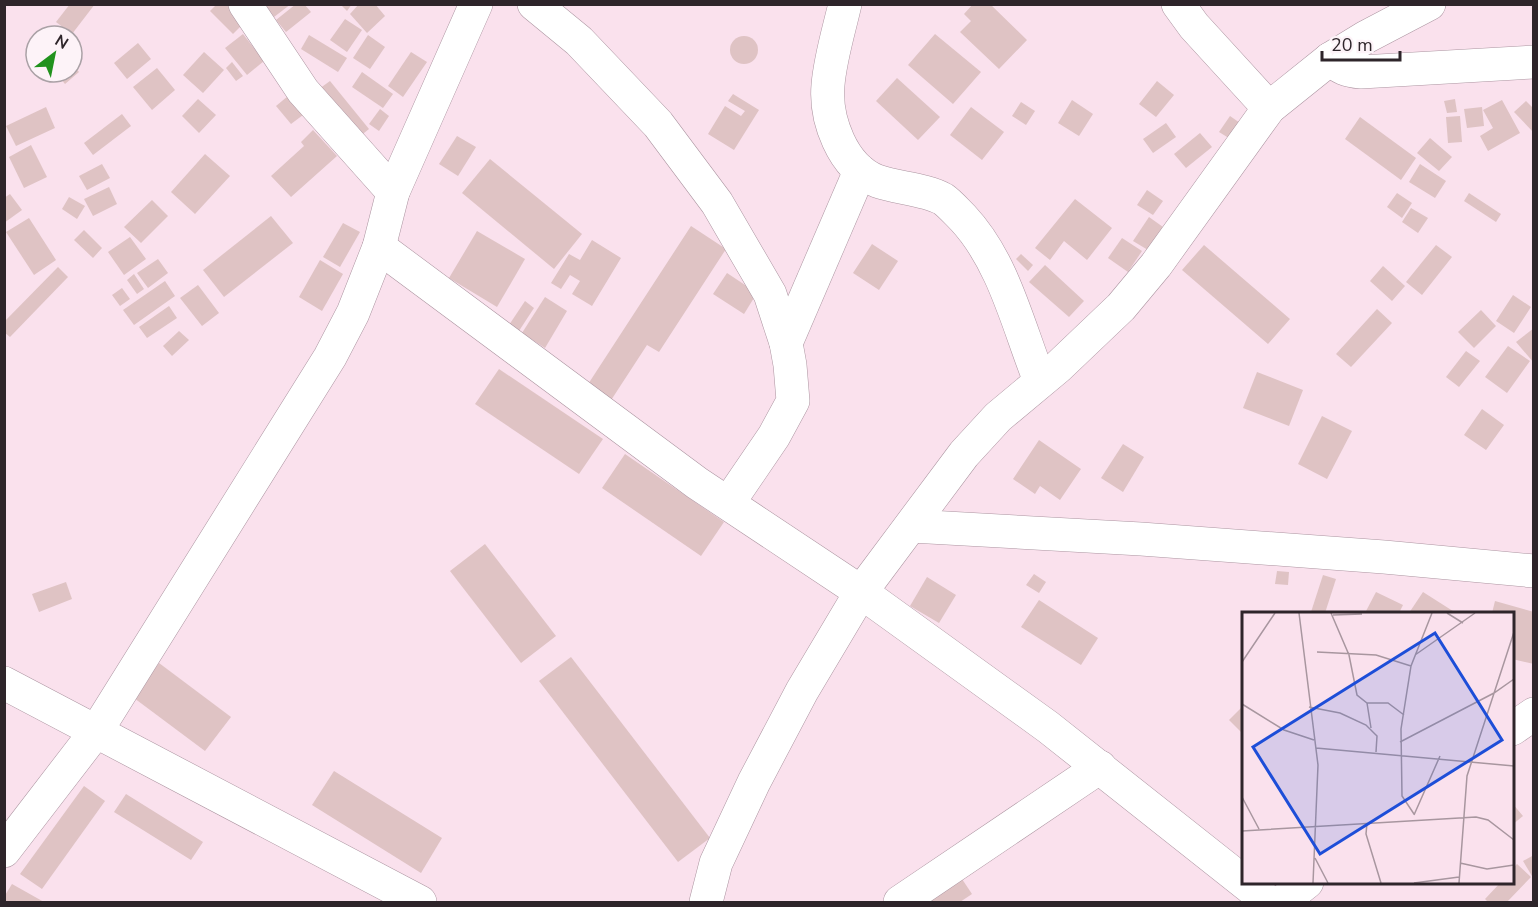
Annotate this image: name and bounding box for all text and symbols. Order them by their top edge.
north arrow [24,24,84,84]
scale bar [1322,24,1400,62]
text: N [51,30,72,55]
text: 20 m [1331,33,1373,57]
inset map [1242,612,1514,883]

